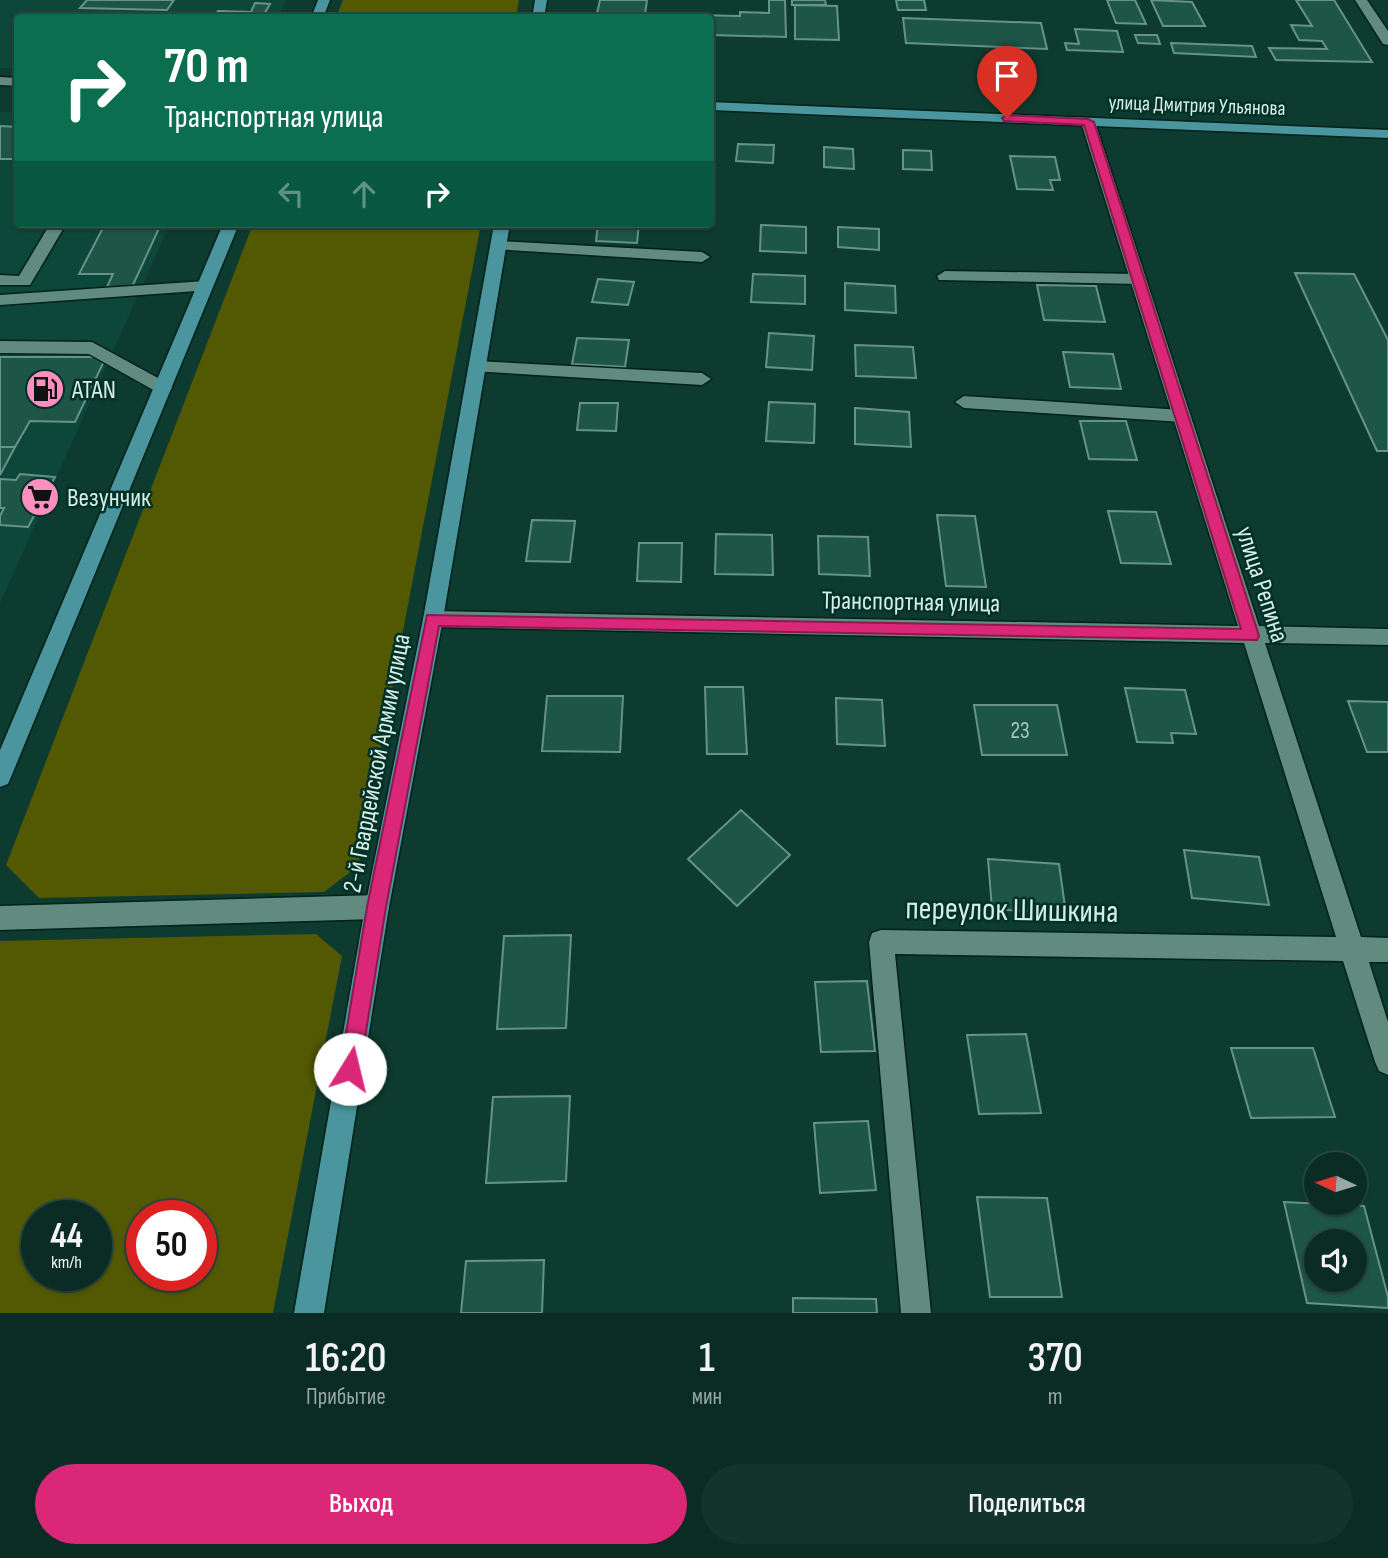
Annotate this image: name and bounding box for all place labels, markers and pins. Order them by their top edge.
pin [977,46,1037,118]
fuel station icon: ATAN [24,368,66,410]
place label: ATAN [71,375,116,406]
supermarket icon: Везунчик [19,476,61,518]
place label: Везунчик [67,483,151,514]

